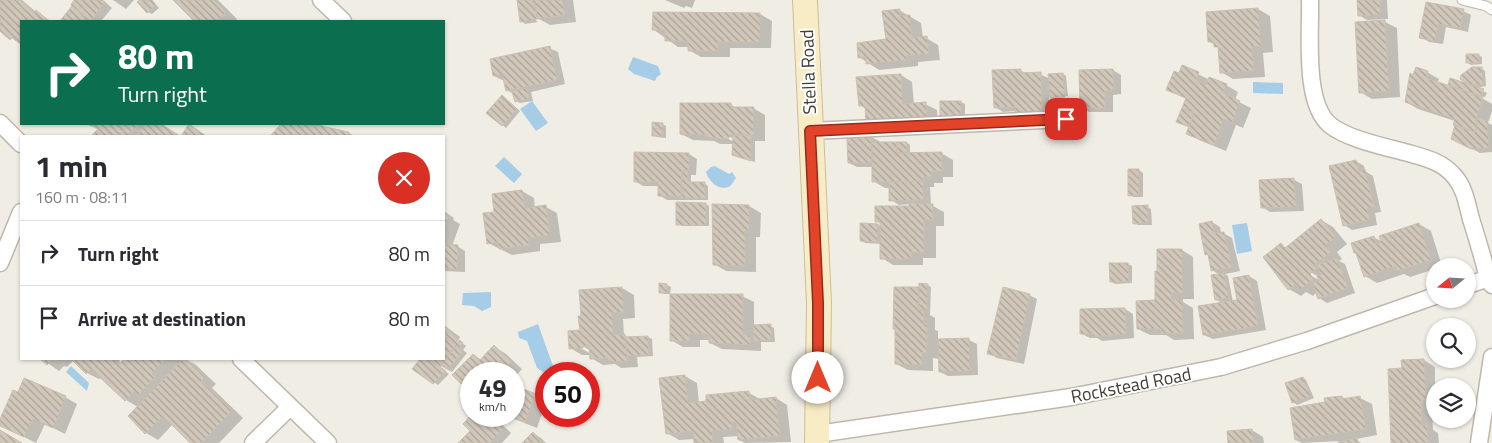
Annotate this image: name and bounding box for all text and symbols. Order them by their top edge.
text: 80 m [118,29,194,83]
street label: Stella Road [793,29,823,115]
icon: right [35,40,100,105]
text: Turn right [118,77,207,111]
pin [1045,98,1087,140]
icon: arrive [1052,105,1080,133]
text: 1 min [35,143,108,189]
button: close [378,152,430,204]
text: 160 m · 08:11 [35,185,129,209]
icon: right [35,239,63,267]
text: Turn right [78,239,159,268]
text: 80 m [389,239,430,268]
north arrow [1426,258,1476,308]
map controls [1426,258,1476,428]
icon: arrive [35,304,63,332]
text: Arrive at destination [78,304,246,333]
text: 80 m [389,304,430,333]
button: search [1426,318,1476,368]
position arrow [791,351,843,403]
street label: Rockstead Road [1068,360,1194,410]
speed limit sign: 50 [535,362,600,427]
text: 49 [478,369,507,407]
button: layers [1426,378,1476,428]
text: km/h [479,397,506,416]

